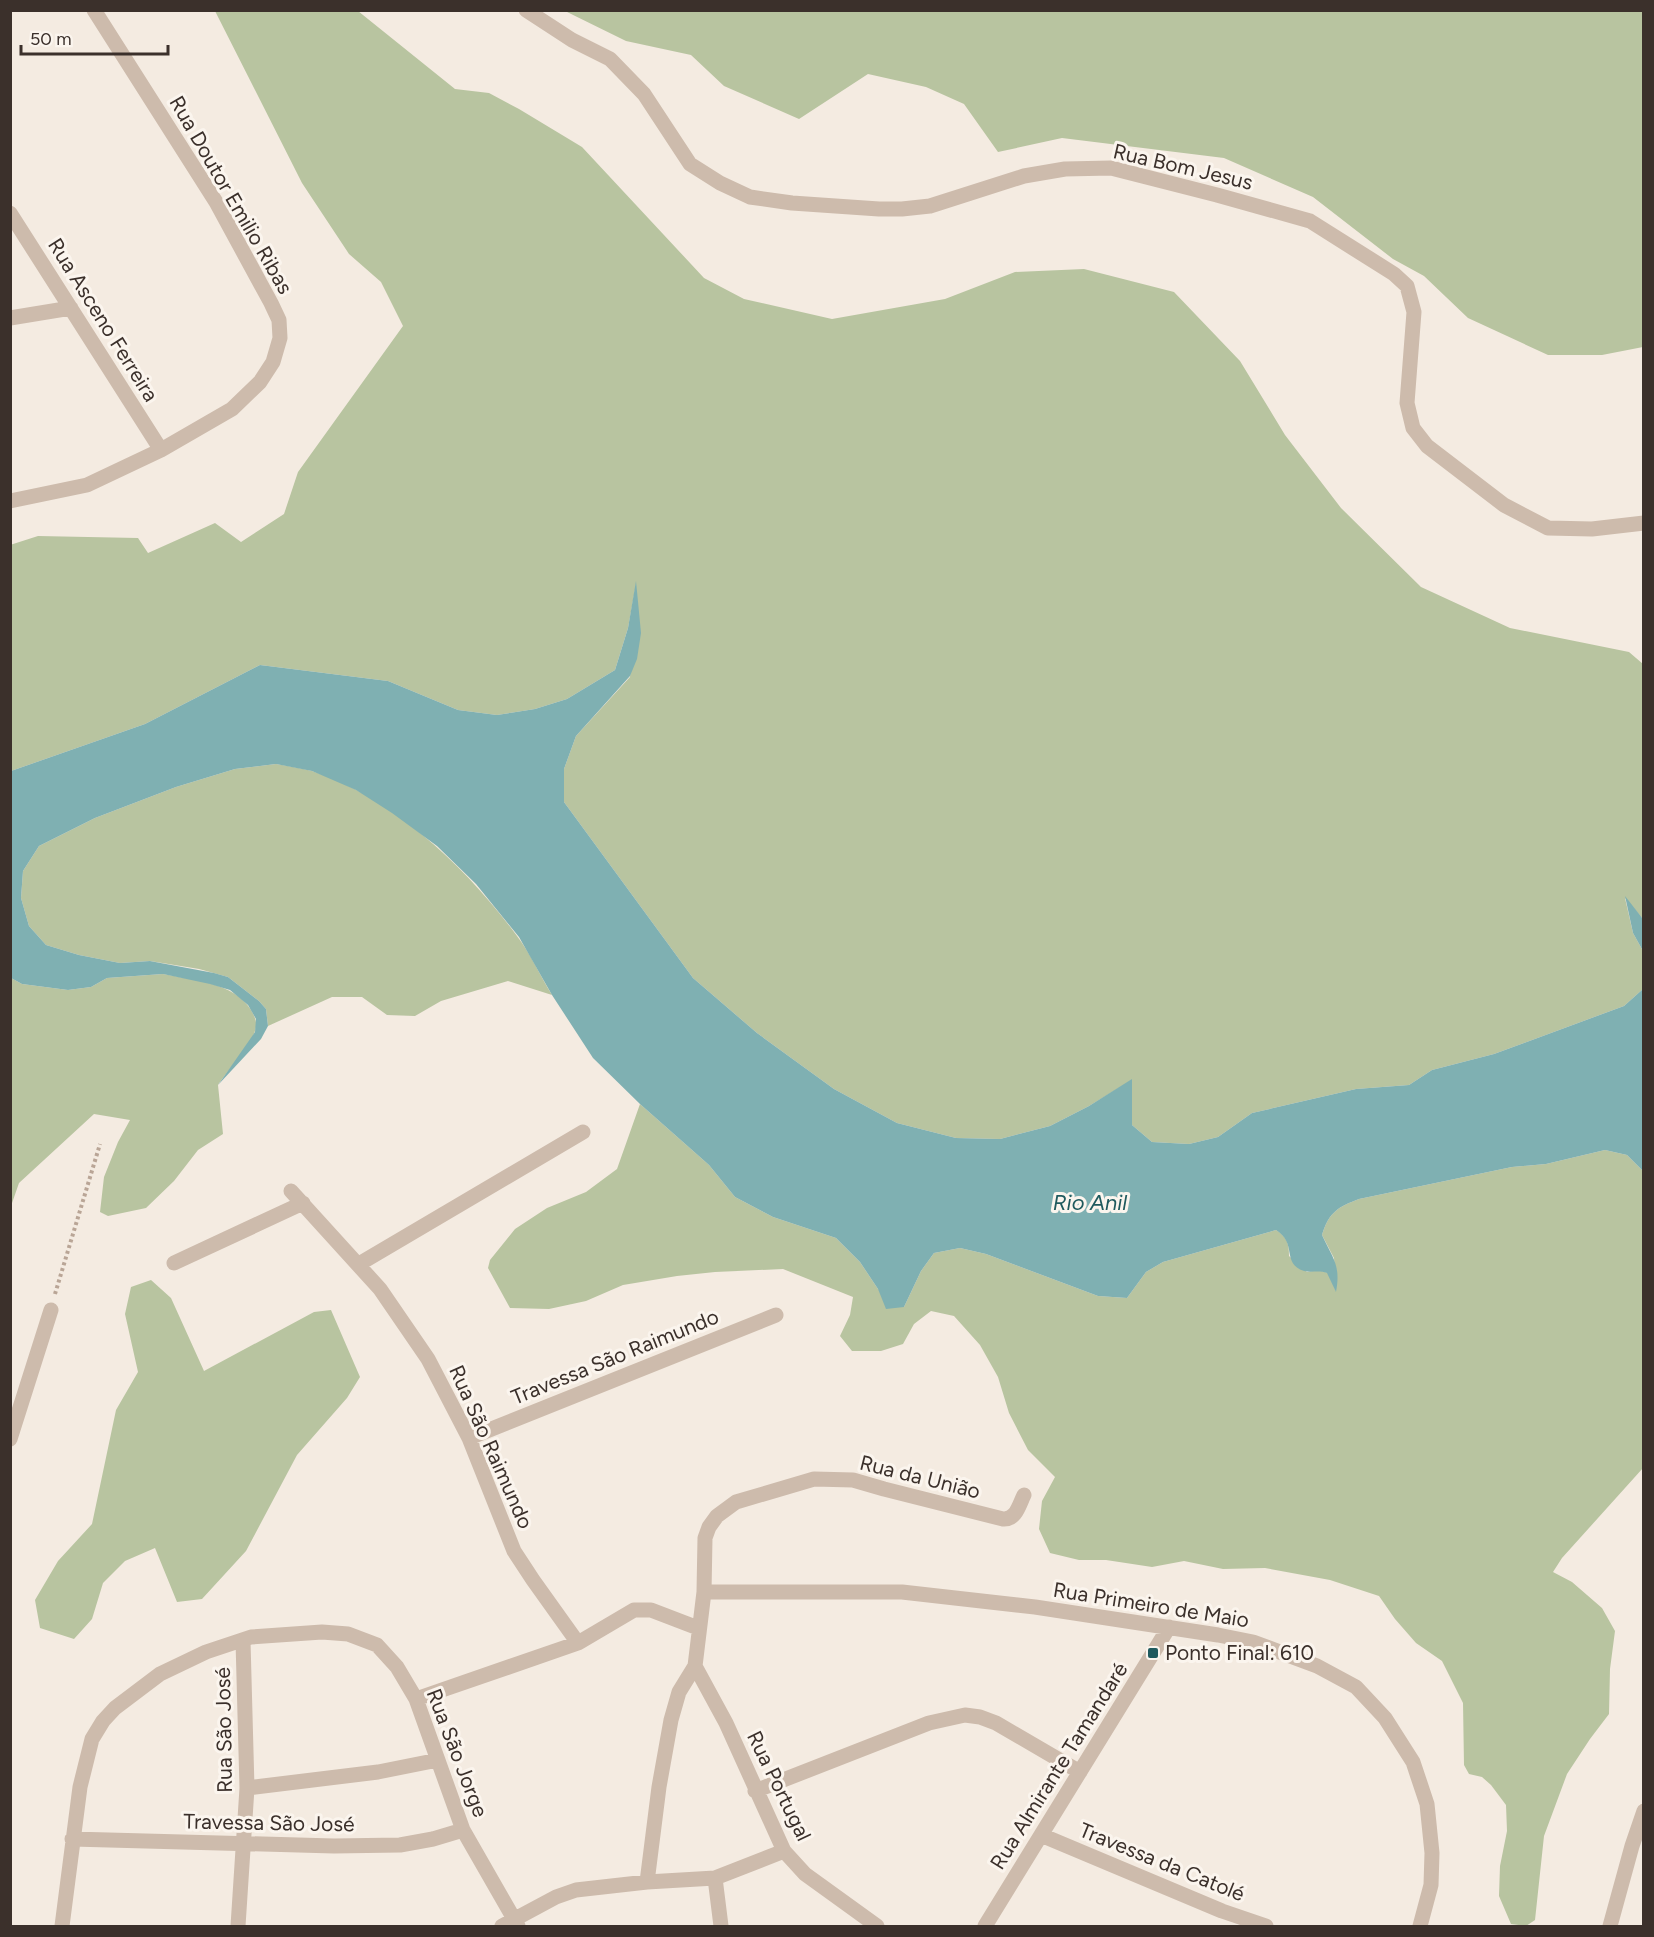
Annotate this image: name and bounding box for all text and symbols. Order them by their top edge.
scale bar [21,18,168,56]
text: 50 m [30,28,72,50]
street label: Rua Doutor Emilio Ribas [165,91,298,298]
street label: Rua Bom Jesus [1111,138,1255,195]
street label: Rua Asceno Ferreira [43,233,164,406]
water label: Rio Anil [1053,1189,1127,1216]
street label: Travessa São Raimundo [508,1303,722,1410]
street label: Rua São Raimundo [444,1361,539,1532]
street label: Rua da União [857,1449,983,1504]
street label: Rua Primeiro de Maio [1051,1577,1251,1632]
place label: Ponto Final: 610 [1165,1640,1314,1665]
marker: Ponto Final: 610 [1146,1646,1160,1660]
street label: Rua Almirante Tamandaré [985,1658,1133,1874]
street label: Rua São José [210,1667,237,1793]
street label: Rua São Jorge [421,1685,493,1821]
street label: Rua Portugal [742,1727,817,1845]
street label: Travessa São José [183,1809,355,1836]
street label: Travessa da Catolé [1076,1817,1249,1906]

